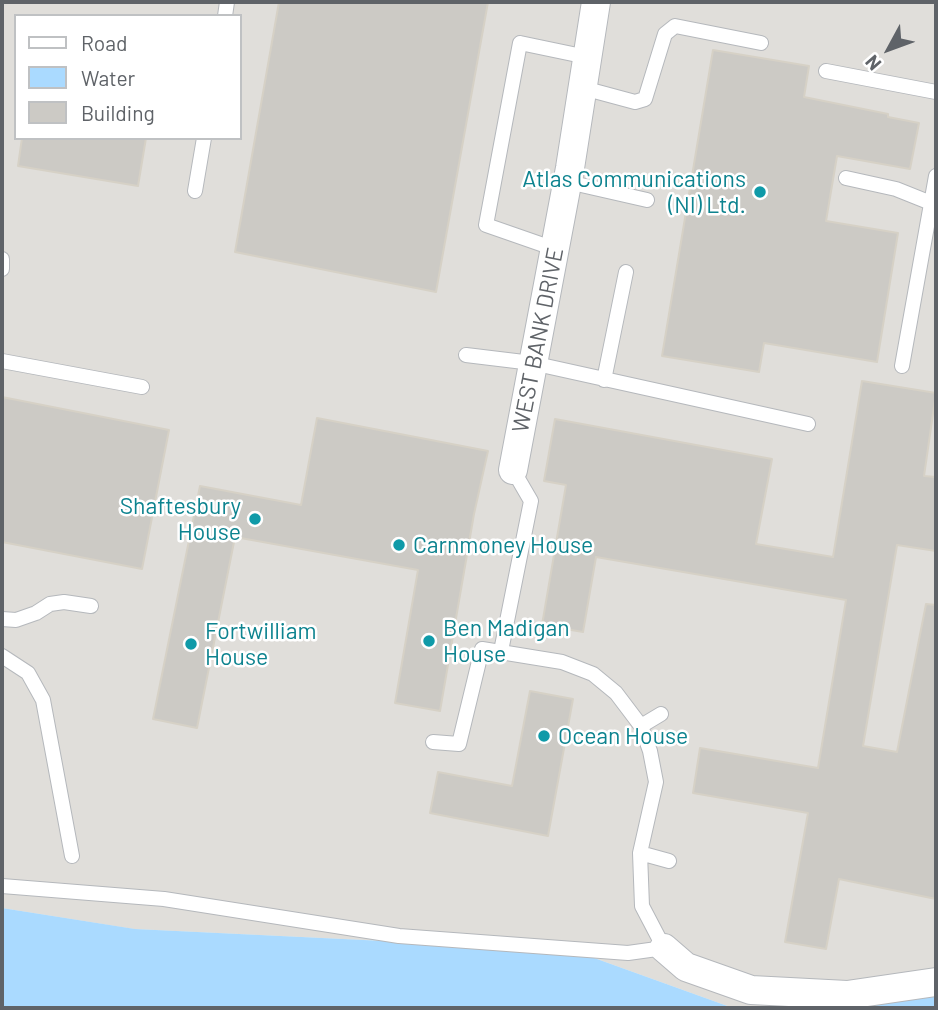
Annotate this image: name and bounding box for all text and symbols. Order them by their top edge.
legend [14,14,242,140]
north arrow [854,14,924,84]
text: Road [81,30,127,55]
text: N [860,51,886,75]
text: Water [81,65,135,90]
text: Building [81,100,155,125]
place label: Atlas Communications (NI) Ltd. [522,165,746,219]
marker: Atlas Communications (NI) Ltd. [752,184,768,200]
street label: WEST BANK DRIVE [507,245,569,435]
place label: Shaftesbury House [120,492,241,546]
marker: Shaftesbury House [247,511,263,527]
place label: Carnmoney House [413,531,593,559]
marker: Carnmoney House [391,537,407,553]
place label: Ben Madigan House [443,614,570,668]
place label: Fortwilliam House [205,617,316,671]
marker: Ben Madigan House [421,633,437,649]
marker: Fortwilliam House [183,636,199,652]
place label: Ocean House [558,722,688,750]
marker: Ocean House [536,728,552,744]

